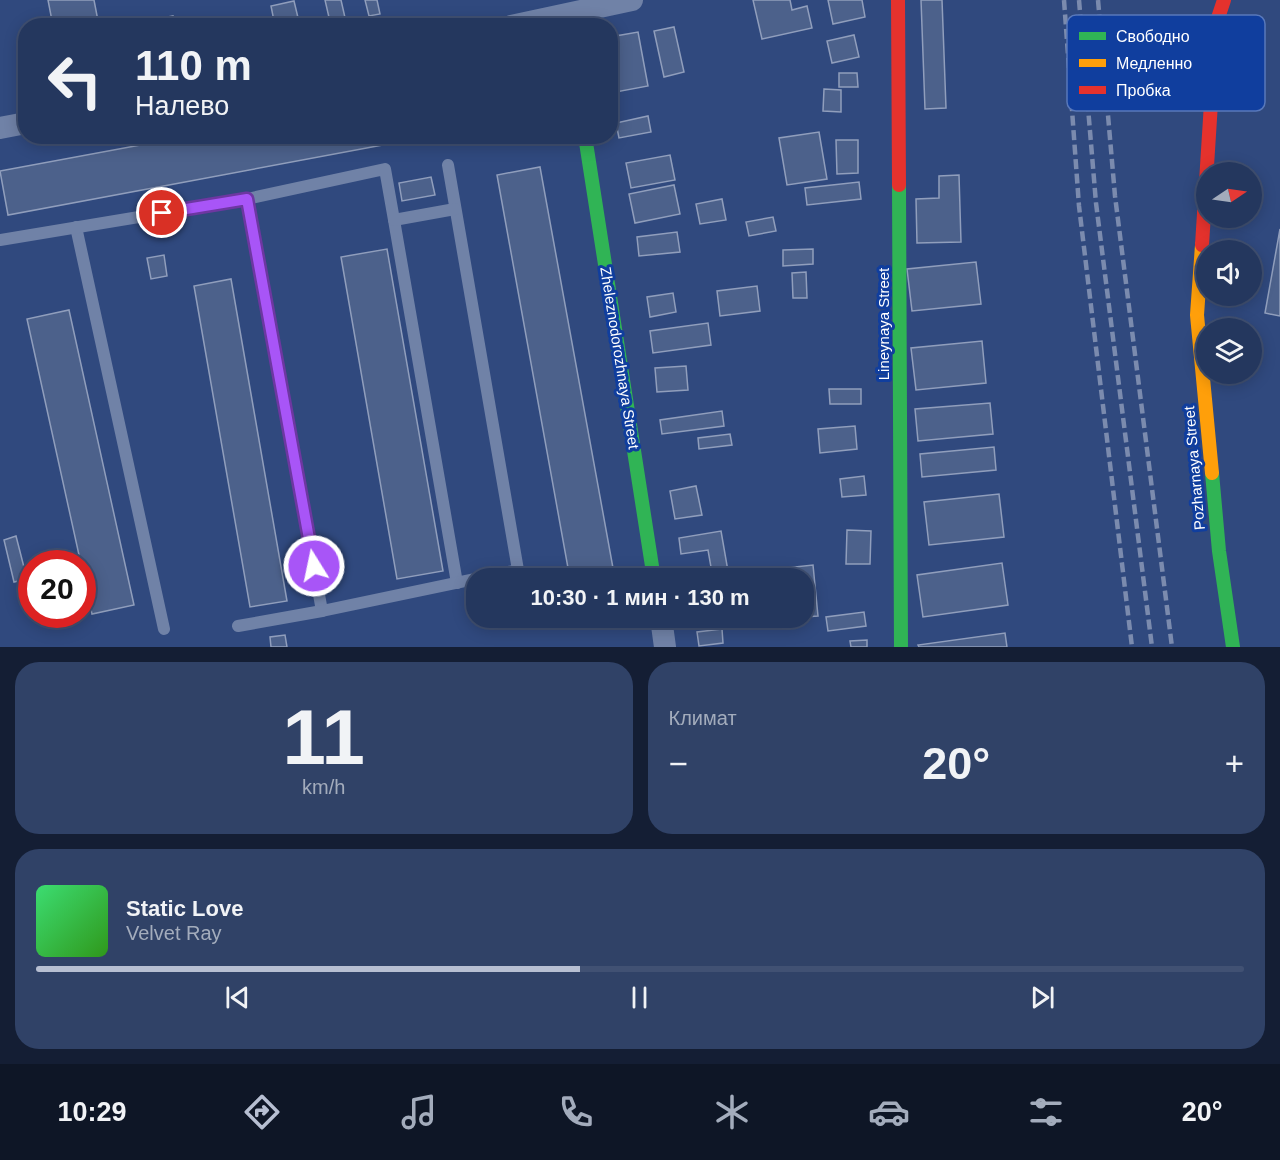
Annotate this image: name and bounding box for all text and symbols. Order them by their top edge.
legend [1067,15,1265,111]
text: Свободно [1116,28,1190,45]
icon: left [36,42,114,120]
text: 110 m [135,42,252,89]
text: Медленно [1116,55,1192,72]
text: Пробка [1116,82,1171,99]
text: Налево [135,91,229,121]
north arrow [1196,162,1262,228]
map controls [1196,162,1262,384]
pin [136,187,187,238]
icon: arrive [145,196,178,229]
button: sound [1196,240,1262,306]
street label: Zheleznodorozhnaya Street [597,266,643,451]
street label: Lineynaya Street [875,267,892,380]
button: layers [1196,318,1262,384]
street label: Pozharnaya Street [1180,405,1208,531]
position arrow [282,534,346,598]
speed limit sign: 20 [18,550,96,628]
text: 10:30 · 1 мин · 130 m [530,585,750,610]
text: 11 [283,693,365,781]
text: Климат [669,707,737,729]
text: 20° [922,738,990,789]
text: − [669,745,688,782]
text: + [1225,745,1244,782]
text: km/h [302,776,345,798]
text: Static Love [126,896,243,921]
text: Velvet Ray [126,922,222,944]
icon: previous [221,981,254,1014]
icon: pause [623,981,656,1014]
icon: next [1026,981,1059,1014]
icon: directions [241,1091,283,1133]
icon: music [398,1091,440,1133]
icon: phone [555,1091,597,1133]
icon: climate [711,1091,753,1133]
icon: car [868,1091,910,1133]
icon: filters [1025,1091,1067,1133]
text: 10:29 [57,1097,126,1127]
text: 20° [1182,1097,1223,1127]

